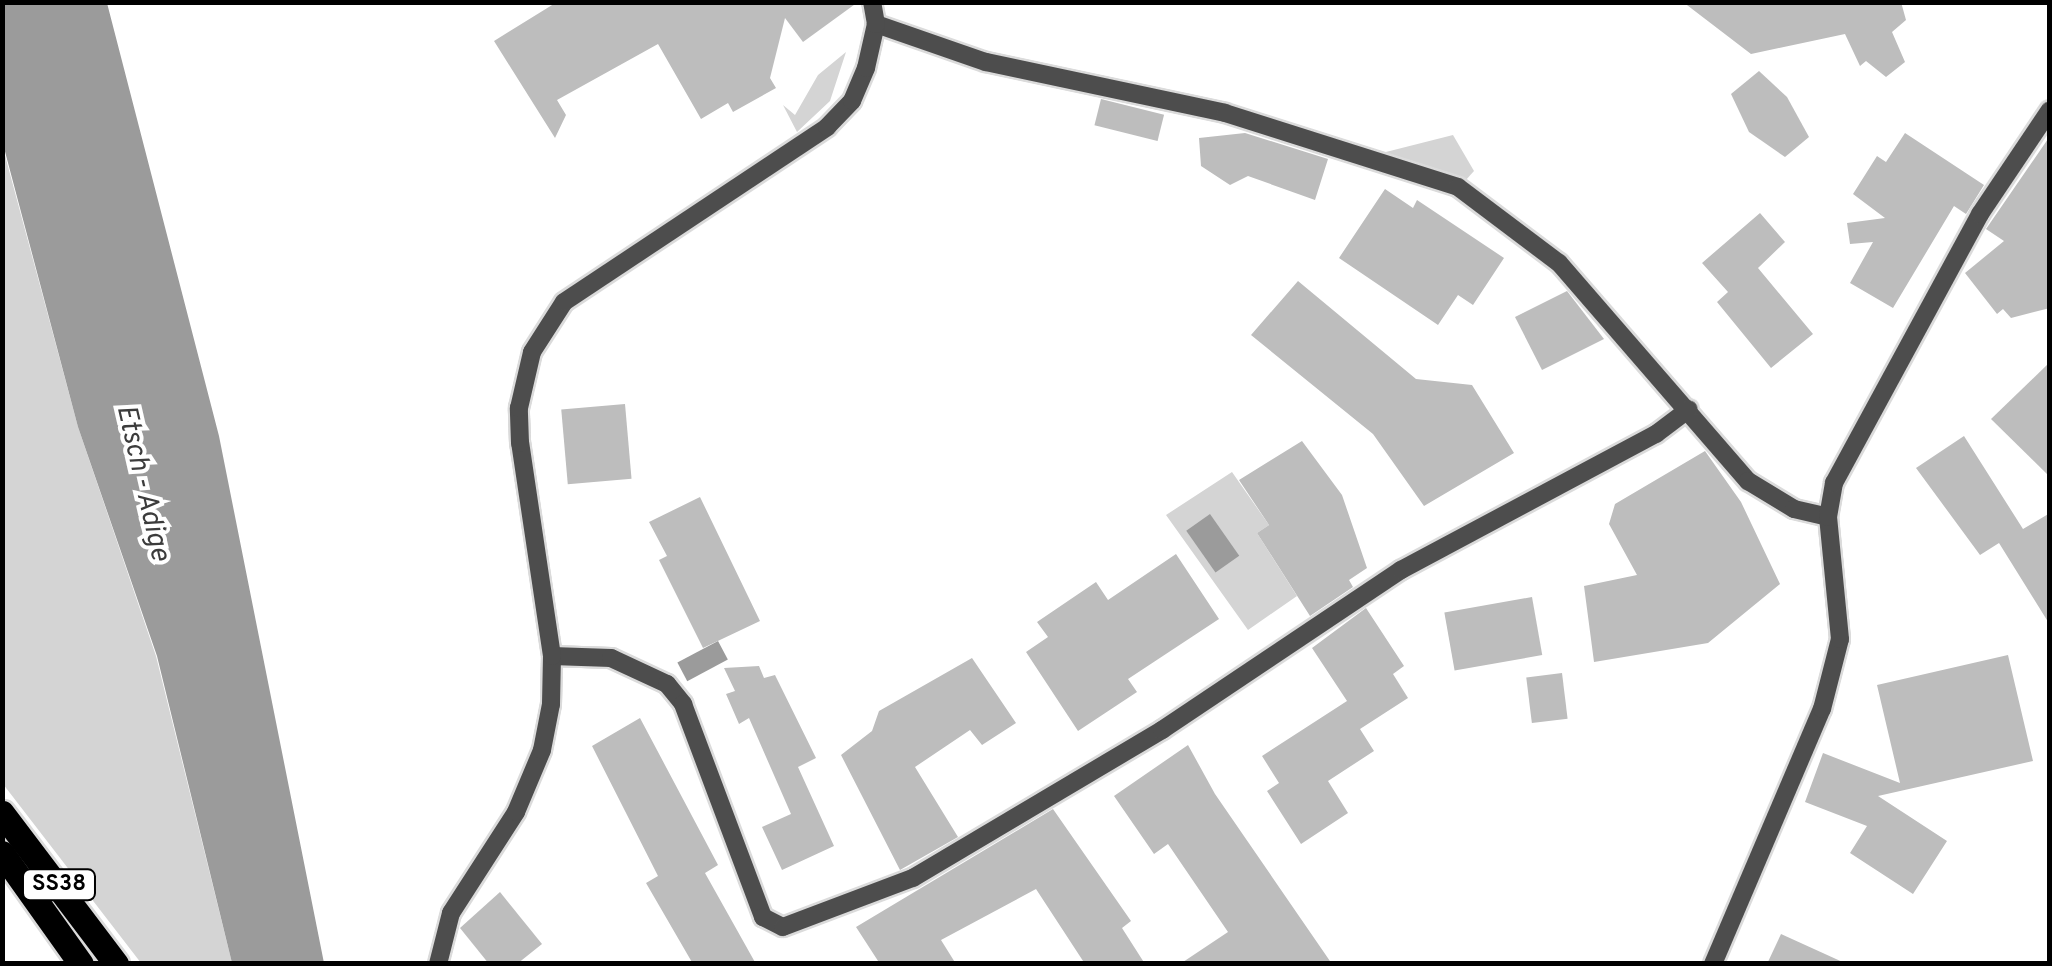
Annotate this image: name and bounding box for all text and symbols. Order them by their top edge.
water label: Etsch - Adige [108,401,176,565]
road number: SS38 [22,868,96,902]

